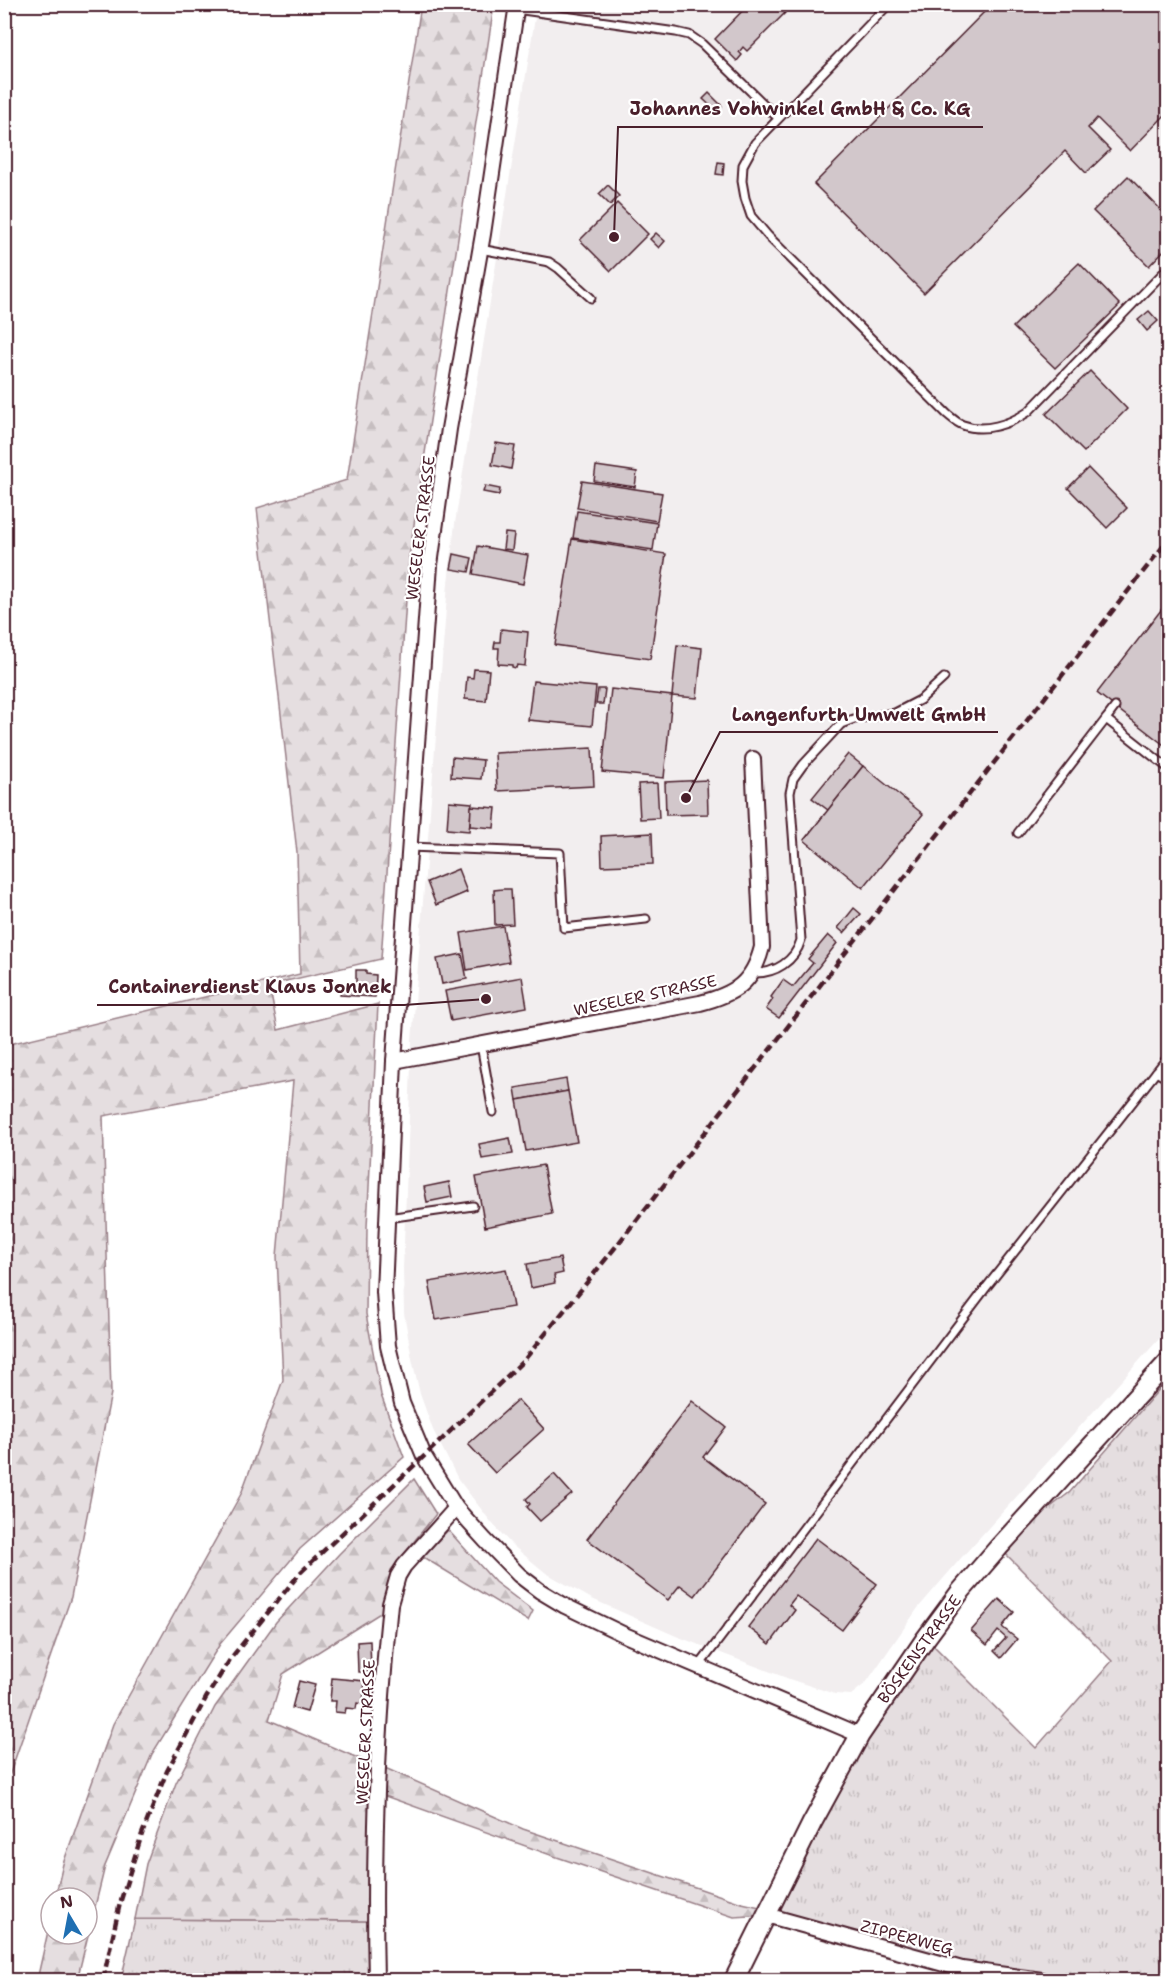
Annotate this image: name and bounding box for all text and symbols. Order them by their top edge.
callout: Johannes Vohwinkel GmbH & Co. KG [618,91,983,127]
text: Johannes Vohwinkel GmbH & Co. KG [630,97,971,121]
street label: WESELER STRASSE [401,454,440,602]
callout: Langenfurth Umwelt GmbH [720,696,998,732]
text: Langenfurth Umwelt GmbH [732,703,986,727]
callout: Containerdienst Klaus Jonnek [97,969,404,1005]
street label: WESELER STRASSE [572,970,719,1021]
text: Containerdienst Klaus Jonnek [108,975,392,999]
street label: BÖSKENSTRASSE [873,1591,966,1708]
street label: WESELER STRASSE [351,1659,380,1805]
north arrow [39,1886,99,1946]
text: N [58,1890,75,1913]
street label: ZIPPERWEG [858,1915,956,1960]

